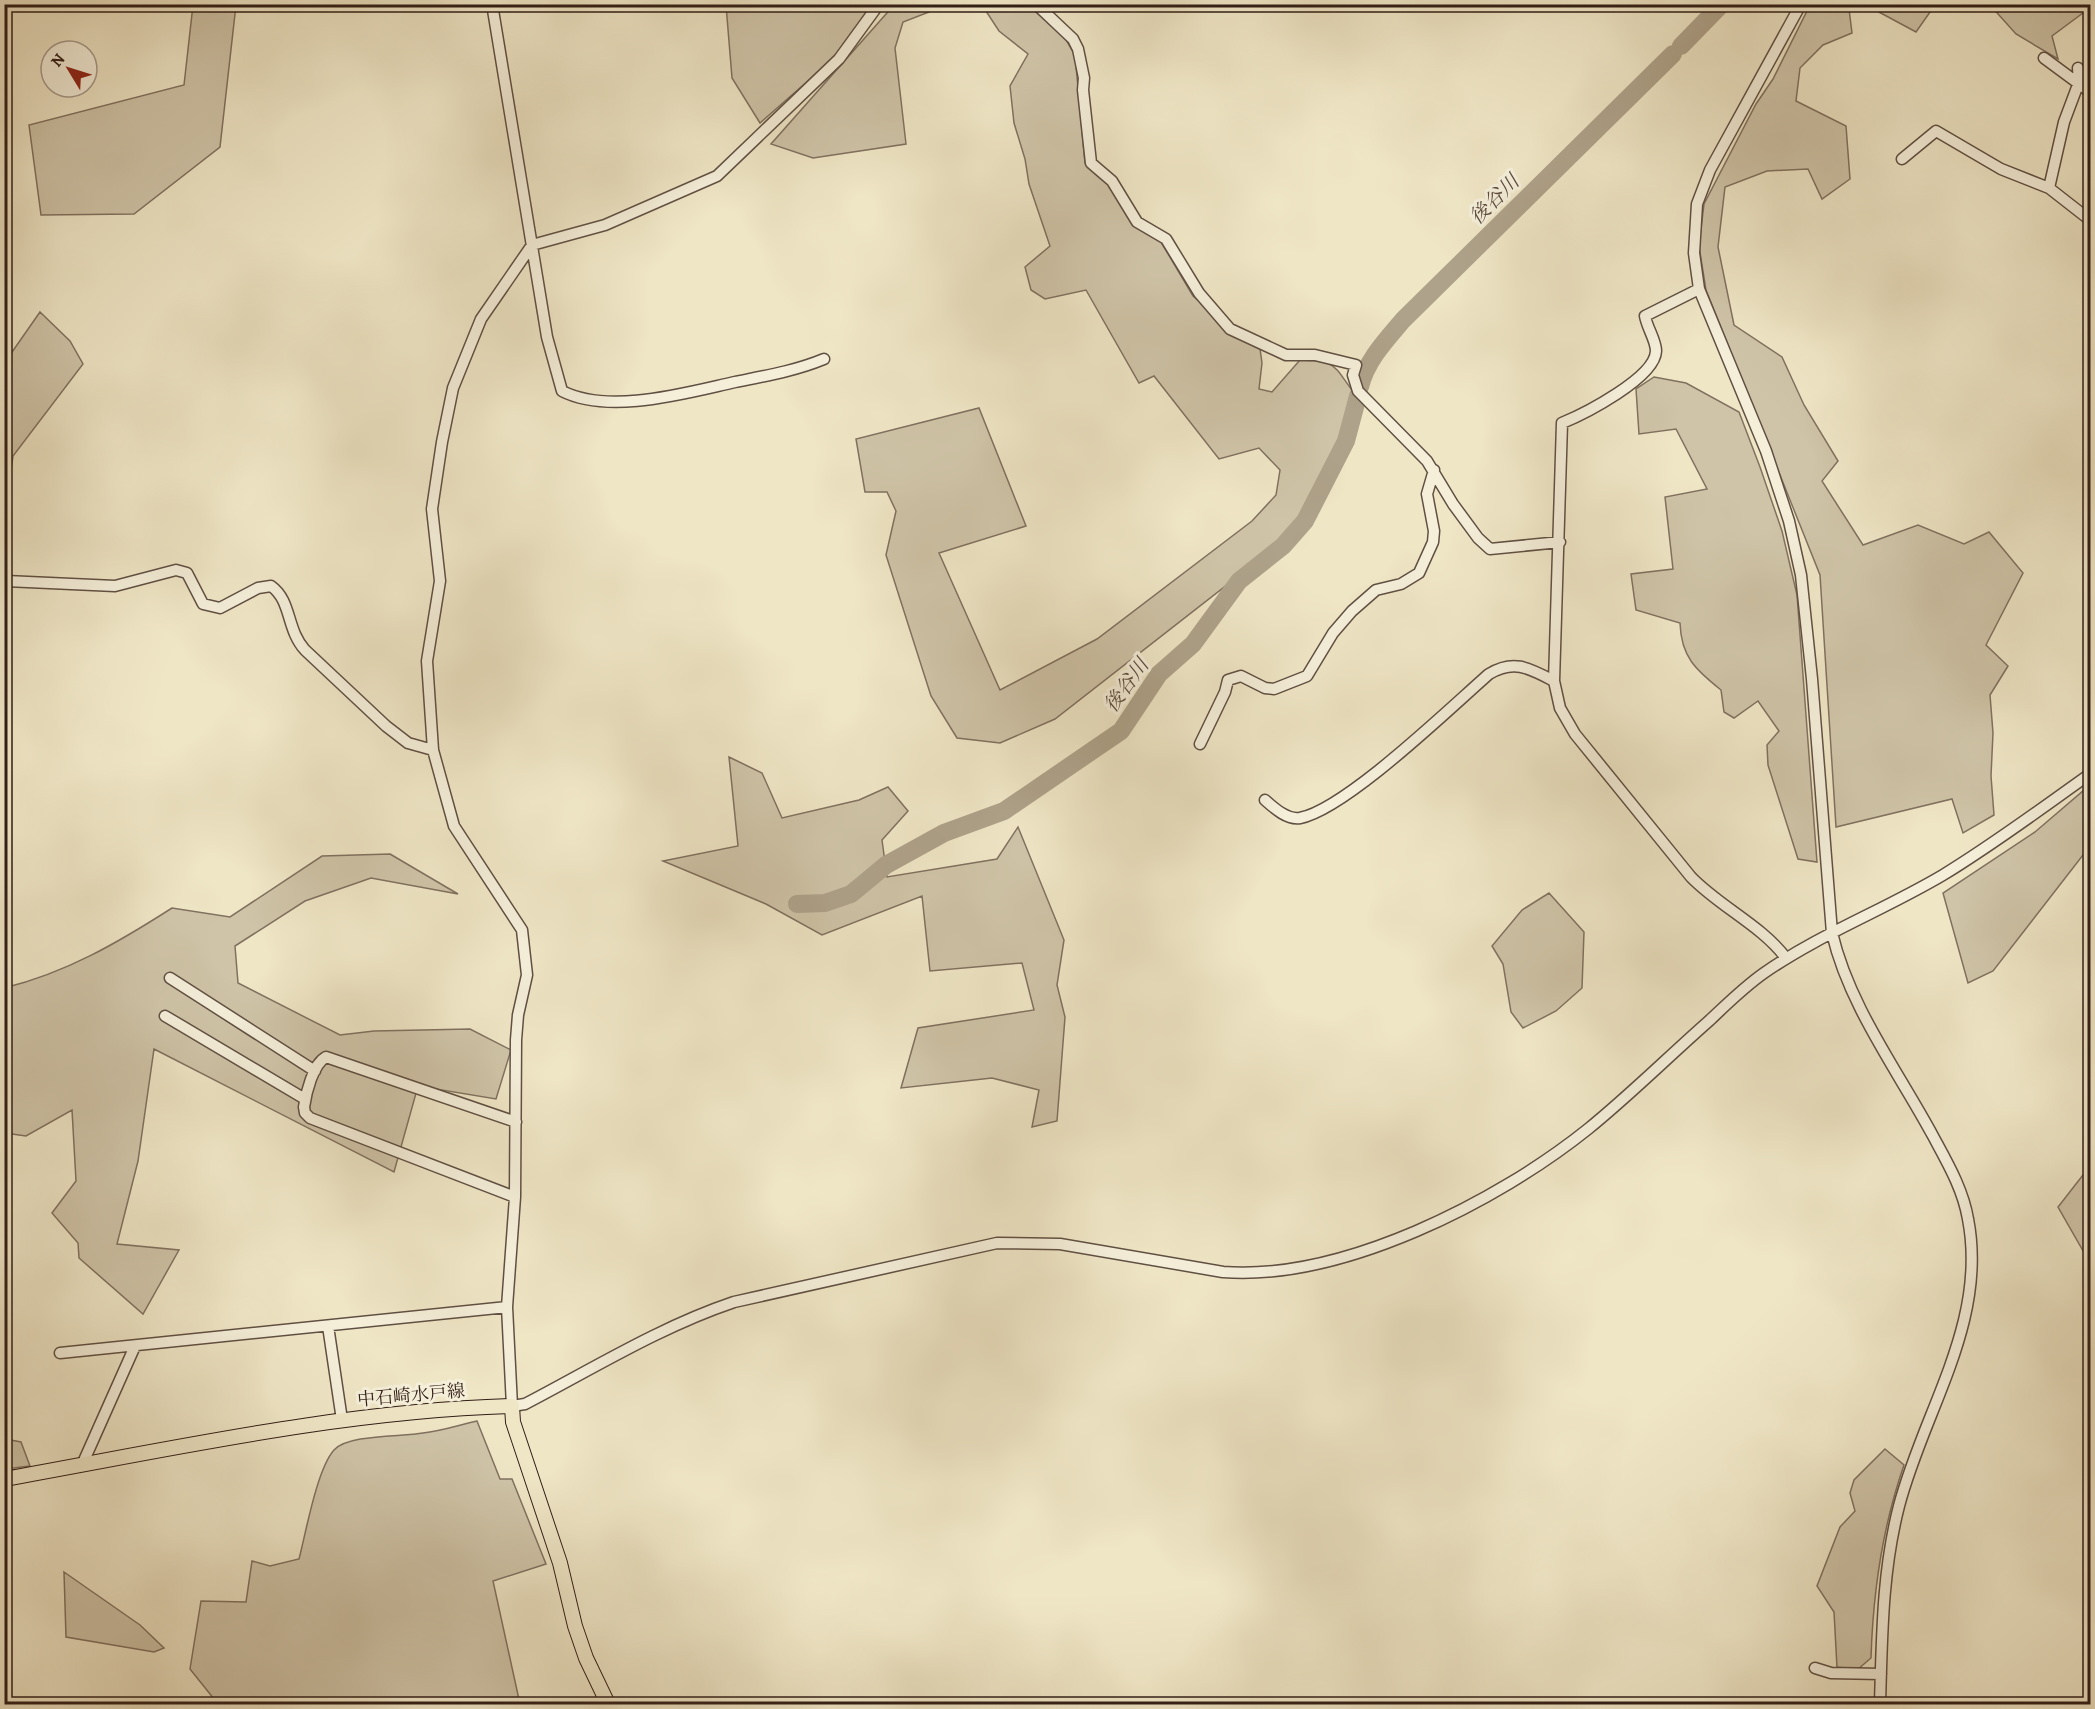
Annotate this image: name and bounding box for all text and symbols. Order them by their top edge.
north arrow [39,39,99,99]
text: N [46,49,70,72]
water label: 後谷川 [1464,167,1527,230]
water label: 後谷川 [1098,651,1156,717]
street label: 中石崎水戸線 [356,1378,466,1412]

